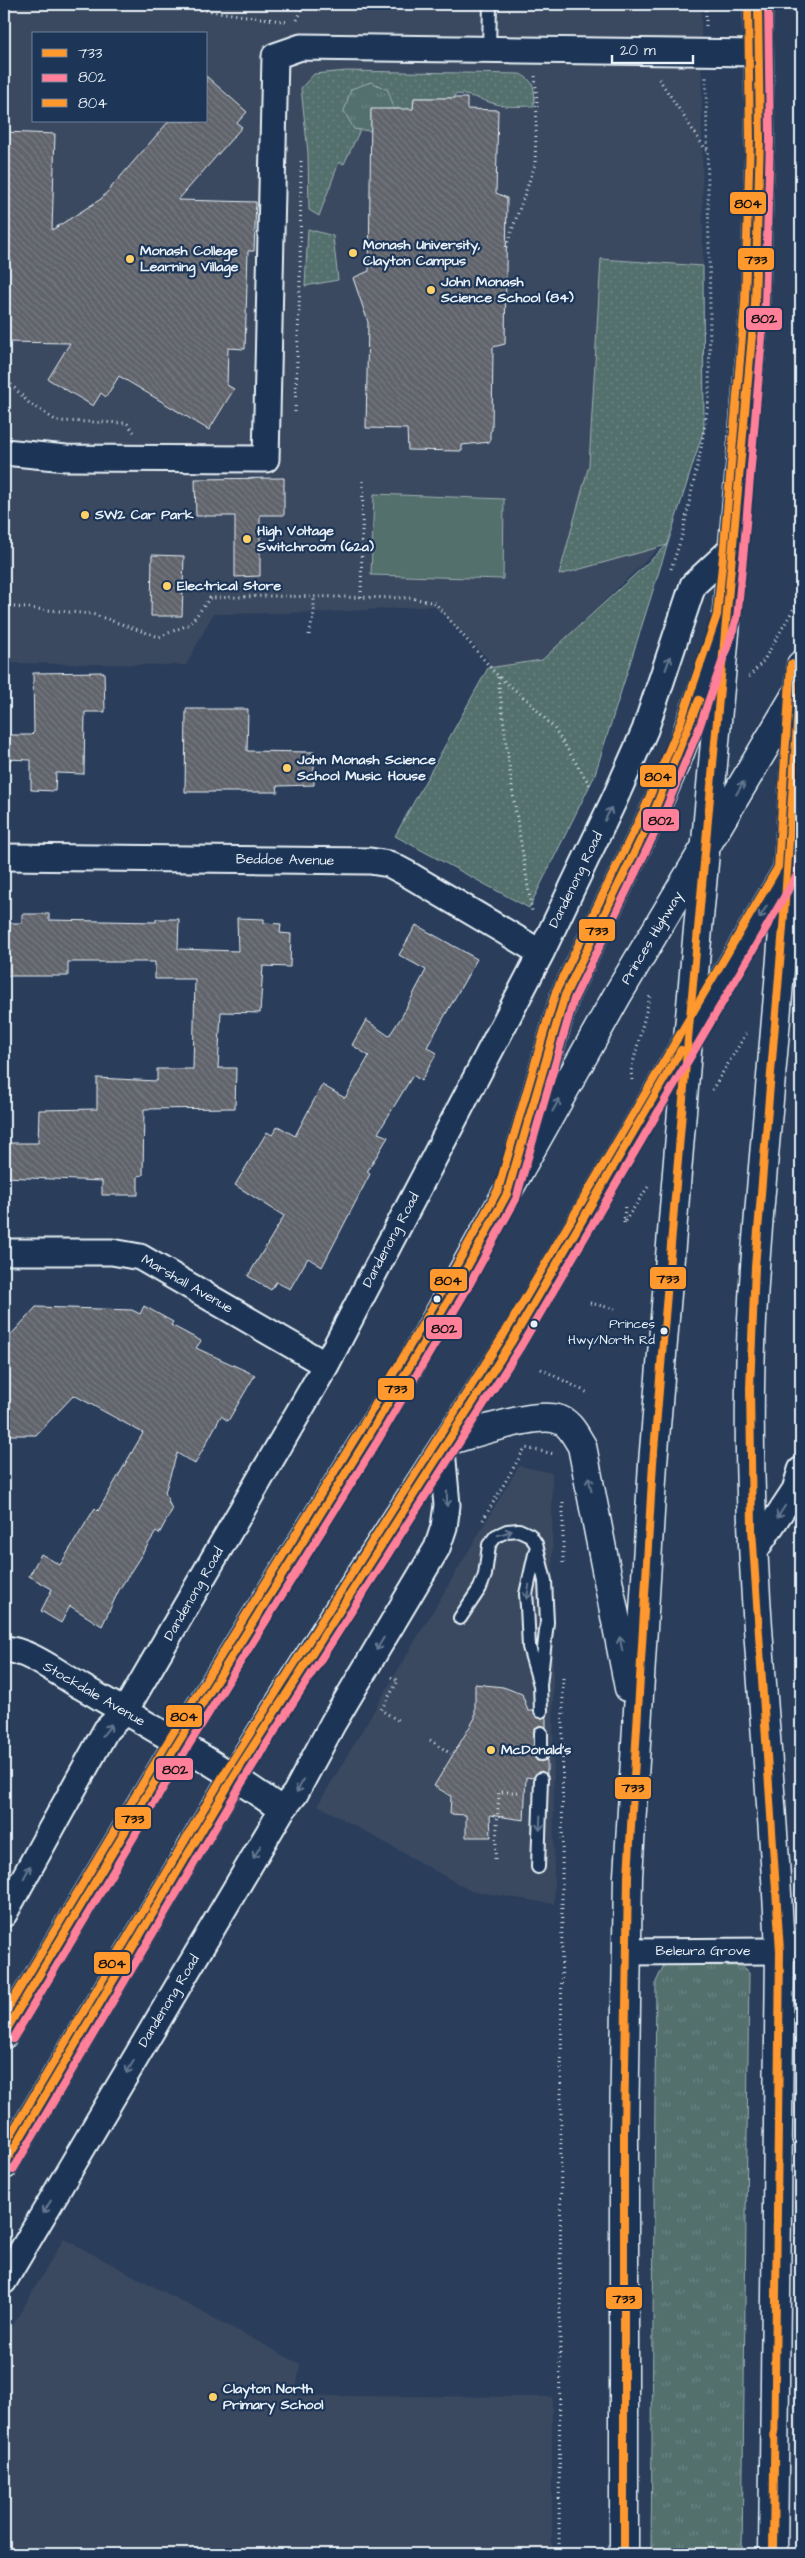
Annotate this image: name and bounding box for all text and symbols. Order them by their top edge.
legend [32,32,208,122]
scale bar [612,32,694,64]
text: 20 m [620,40,656,61]
text: 733 [78,43,103,64]
text: 802 [78,67,106,88]
text: 804 [78,93,107,114]
line badge: 804 [729,191,767,215]
text: 804 [734,194,762,214]
place label: Monash University, Clayton Campus [363,235,481,271]
place label: Monash College Learning Village [140,241,239,278]
marker: Monash University, Clayton Campus [347,247,359,259]
line badge: 733 [737,247,775,271]
text: 733 [744,250,768,270]
marker: Monash College Learning Village [124,253,136,265]
place label: John Monash Science School (84) [440,272,574,308]
marker: John Monash Science School (84) [425,284,437,296]
line badge: 802 [745,307,783,331]
text: 802 [751,309,778,329]
place label: SW2 Car Park [94,505,194,525]
marker: SW2 Car Park [79,509,91,521]
place label: High Voltage Switchroom (62a) [256,521,374,557]
marker: High Voltage Switchroom (62a) [241,533,253,545]
place label: Electrical Store [177,576,281,596]
marker: Electrical Store [161,580,173,592]
one-way arrow [664,656,674,672]
place label: John Monash Science School Music House [296,750,436,786]
marker: John Monash Science School Music House [281,762,293,774]
line badge: 804 [639,764,677,788]
text: 804 [644,767,672,787]
one-way arrow [736,782,746,796]
one-way arrow [604,807,613,822]
line badge: 802 [642,808,680,832]
text: 802 [648,811,675,831]
street label: Dandenong Road [544,829,608,931]
street label: Beddoe Avenue [236,849,335,871]
street label: Princes Highway [616,887,688,988]
one-way arrow [758,904,768,918]
line badge: 733 [578,918,616,942]
text: 733 [585,921,609,941]
one-way arrow [551,1098,561,1113]
street label: Dandenong Road [358,1189,424,1291]
street label: Marshall Avenue [137,1250,237,1319]
line badge: 733 [649,1266,687,1290]
line badge: 804 [429,1268,468,1292]
text: 733 [656,1269,680,1289]
text: 804 [434,1271,462,1291]
unlabelled marker [432,1294,442,1304]
place label: Princes Hwy/North Rd [568,1315,655,1350]
line badge: 802 [425,1316,463,1340]
text: 802 [431,1319,458,1339]
unlabelled marker [529,1319,539,1329]
marker: Princes Hwy/North Rd [659,1326,669,1336]
line badge: 733 [377,1377,415,1401]
text: 733 [384,1379,408,1399]
one-way arrow [585,1477,594,1493]
one-way arrow [442,1490,452,1506]
one-way arrow [775,1505,785,1519]
one-way arrow [497,1528,513,1538]
street label: Dandenong Road [159,1544,229,1644]
one-way arrow [522,1583,532,1599]
one-way arrow [616,1636,625,1652]
one-way arrow [375,1637,385,1651]
street label: Stockdale Avenue [39,1657,149,1732]
line badge: 804 [165,1704,203,1728]
text: 804 [170,1707,198,1727]
one-way arrow [102,1724,113,1737]
place label: McDonald's [501,1740,571,1760]
marker: McDonald's [485,1744,497,1756]
line badge: 802 [155,1757,194,1781]
text: 802 [162,1760,189,1780]
line badge: 733 [614,1776,652,1800]
one-way arrow [294,1778,304,1792]
text: 733 [621,1778,645,1798]
line badge: 733 [114,1806,152,1830]
text: 733 [121,1809,145,1829]
one-way arrow [535,1814,545,1830]
one-way arrow [252,1845,262,1859]
one-way arrow [22,1864,32,1879]
street label: Beleura Grove [656,1941,751,1961]
line badge: 804 [93,1951,131,1975]
street label: Dandenong Road [133,1951,205,2051]
text: 804 [98,1954,126,1974]
one-way arrow [125,2060,135,2074]
one-way arrow [42,2200,52,2214]
line badge: 733 [605,2286,643,2310]
text: 733 [612,2289,636,2309]
place label: Clayton North Primary School [223,2379,324,2415]
marker: Clayton North Primary School [207,2391,219,2403]

